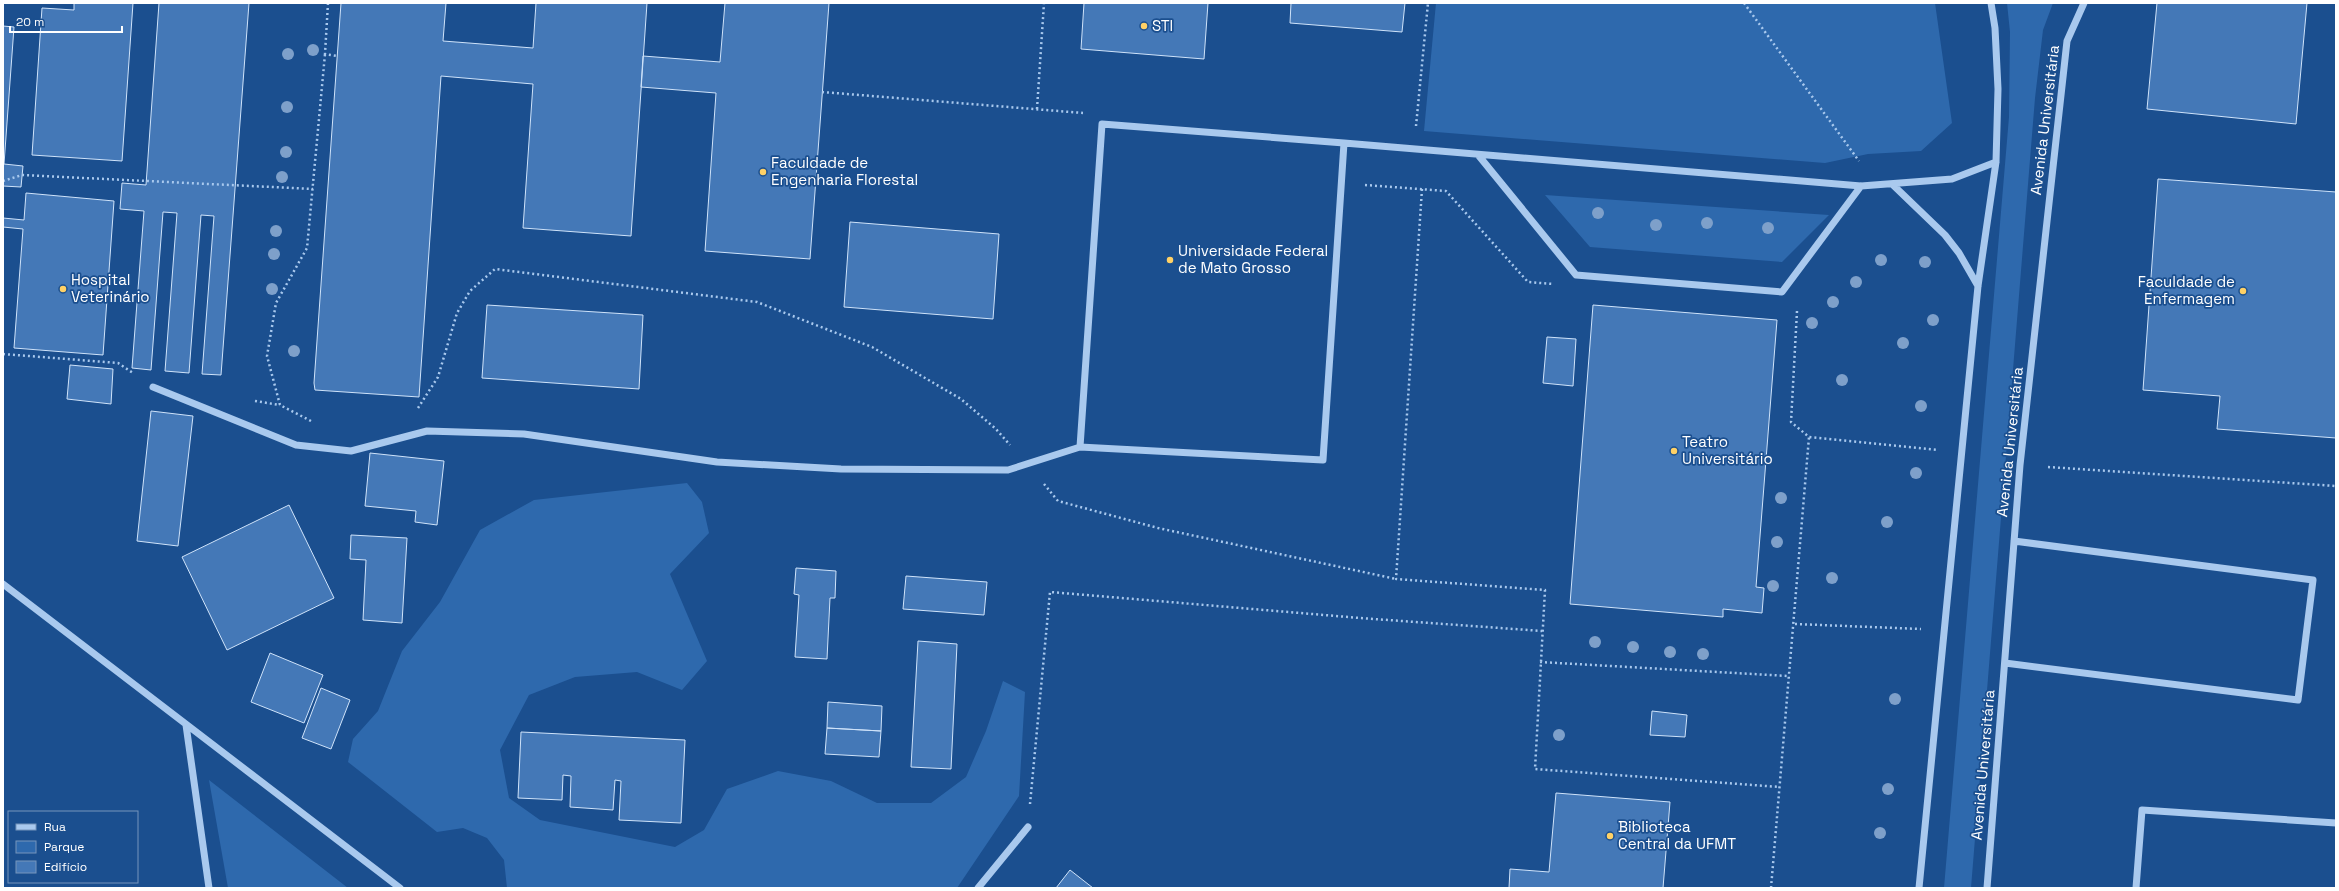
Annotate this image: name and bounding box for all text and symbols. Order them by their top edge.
scale bar [10,8,122,34]
text: 20 m [16,14,44,30]
place label: STI [1152,16,1173,35]
marker: STI [1139,21,1149,31]
street label: Avenida Universitária [2026,44,2063,196]
place label: Faculdade de Engenharia Florestal [771,153,918,189]
marker: Faculdade de Engenharia Florestal [758,167,768,177]
place label: Universidade Federal de Mato Grosso [1178,241,1328,277]
marker: Universidade Federal de Mato Grosso [1165,255,1175,265]
place label: Hospital Veterinário [71,270,150,306]
place label: Faculdade de Enfermagem [2138,272,2235,308]
marker: Hospital Veterinário [58,284,68,294]
marker: Faculdade de Enfermagem [2238,286,2248,296]
street label: Avenida Universitária [1992,366,2027,518]
place label: Teatro Universitário [1682,432,1773,468]
marker: Teatro Universitário [1669,446,1679,456]
street label: Avenida Universitária [1966,689,1999,841]
legend [8,811,138,883]
place label: Biblioteca Central da UFMT [1618,817,1736,853]
text: Rua [44,819,66,835]
marker: Biblioteca Central da UFMT [1605,831,1615,841]
text: Parque [44,839,84,855]
text: Edifício [44,859,87,875]

